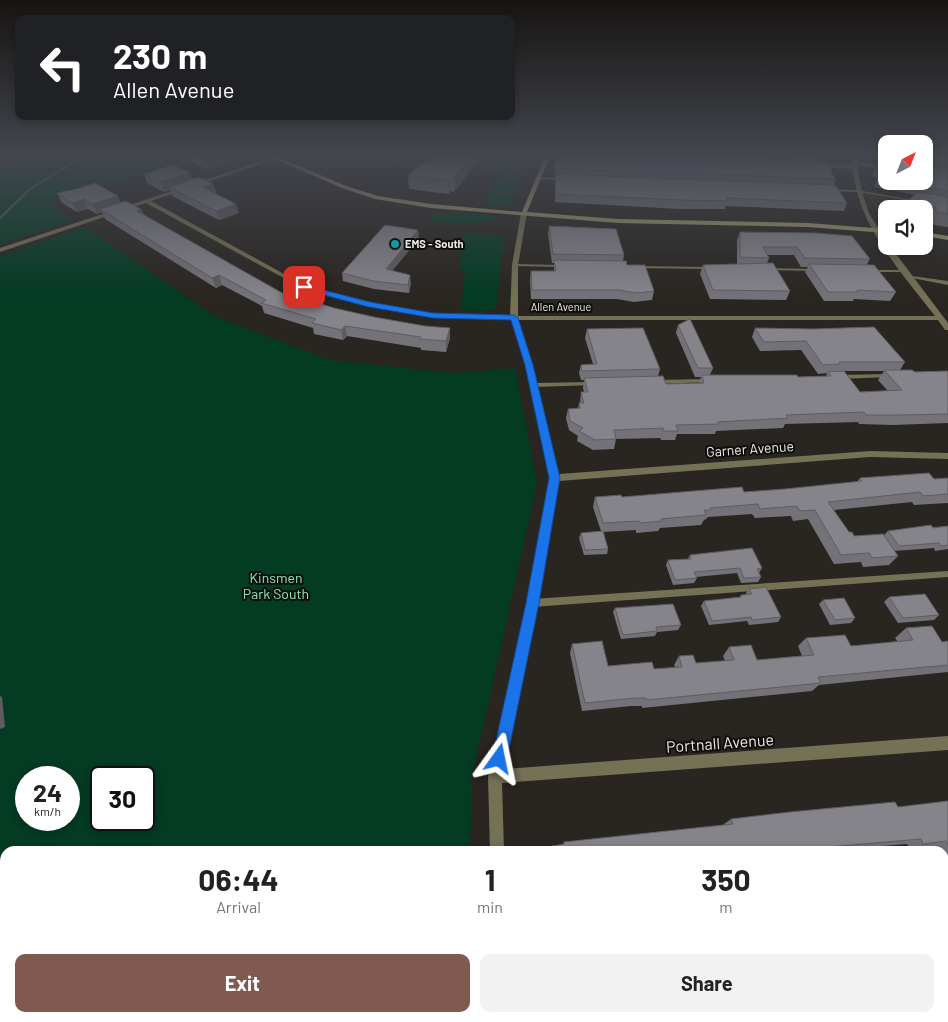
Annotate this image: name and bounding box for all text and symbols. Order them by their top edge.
text: 230 m [113,34,207,76]
icon: left [30,35,95,100]
text: Allen Avenue [113,76,234,102]
north arrow [878,135,932,190]
map controls [878,135,933,255]
button: sound [878,200,933,255]
place label: EMS - South [405,237,464,250]
marker: EMS - South [389,238,401,250]
pin [283,266,325,308]
icon: arrive [290,273,318,301]
street label: Allen Avenue [531,300,591,313]
street label: Garner Avenue [705,437,794,460]
park label: Kinsmen Park South [243,569,309,602]
street label: Portnall Avenue [665,729,774,756]
position arrow [472,732,524,784]
speed limit sign: 30 [90,766,155,831]
text: 24 [33,777,62,807]
text: km/h [34,804,61,818]
text: 06:44 [198,861,279,897]
text: 1 [485,861,495,897]
text: 350 [701,861,751,897]
text: Arrival [216,897,261,916]
text: min [477,897,503,916]
text: m [719,897,733,916]
button: Exit [15,954,470,1012]
button: Share [480,954,934,1012]

